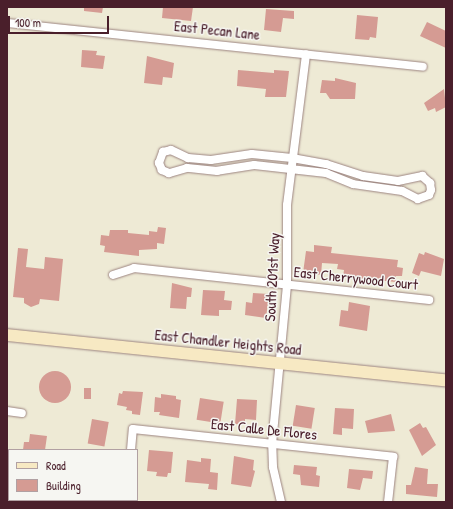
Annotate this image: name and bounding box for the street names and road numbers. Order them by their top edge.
street label: East Pecan Lane [173,17,261,43]
street label: South 201st Way [261,232,283,322]
street label: East Cherrywood Court [293,263,419,293]
street label: East Chandler Heights Road [154,325,302,359]
street label: East Calle De Flores [210,414,318,444]

